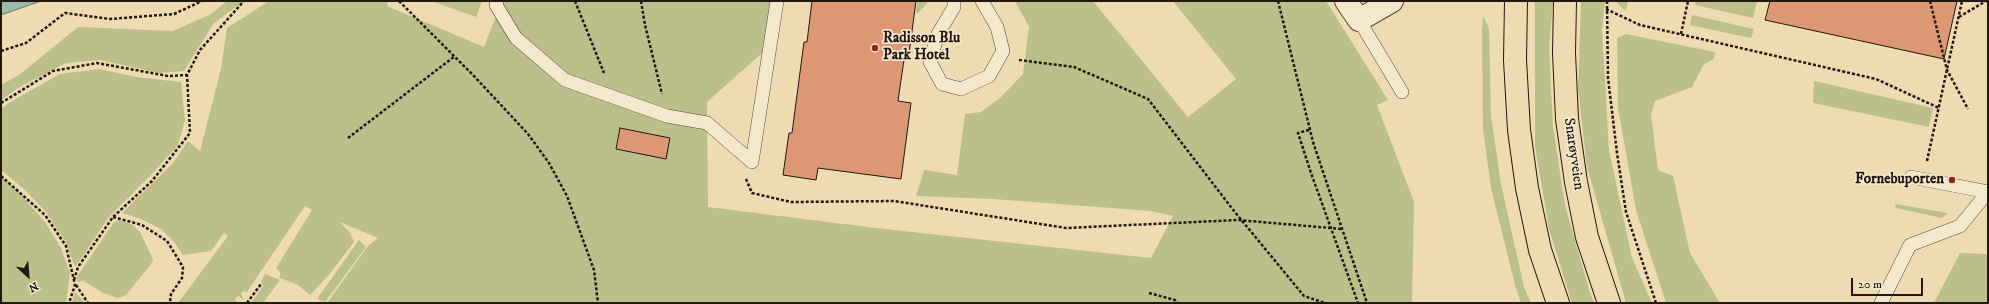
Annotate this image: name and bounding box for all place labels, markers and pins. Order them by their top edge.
place label: Radisson Blu Park Hotel [883,30,960,65]
marker: Radisson Blu Park Hotel [870,43,880,53]
place label: Fornebuporten [1855,171,1944,189]
marker: Fornebuporten [1947,175,1957,185]

